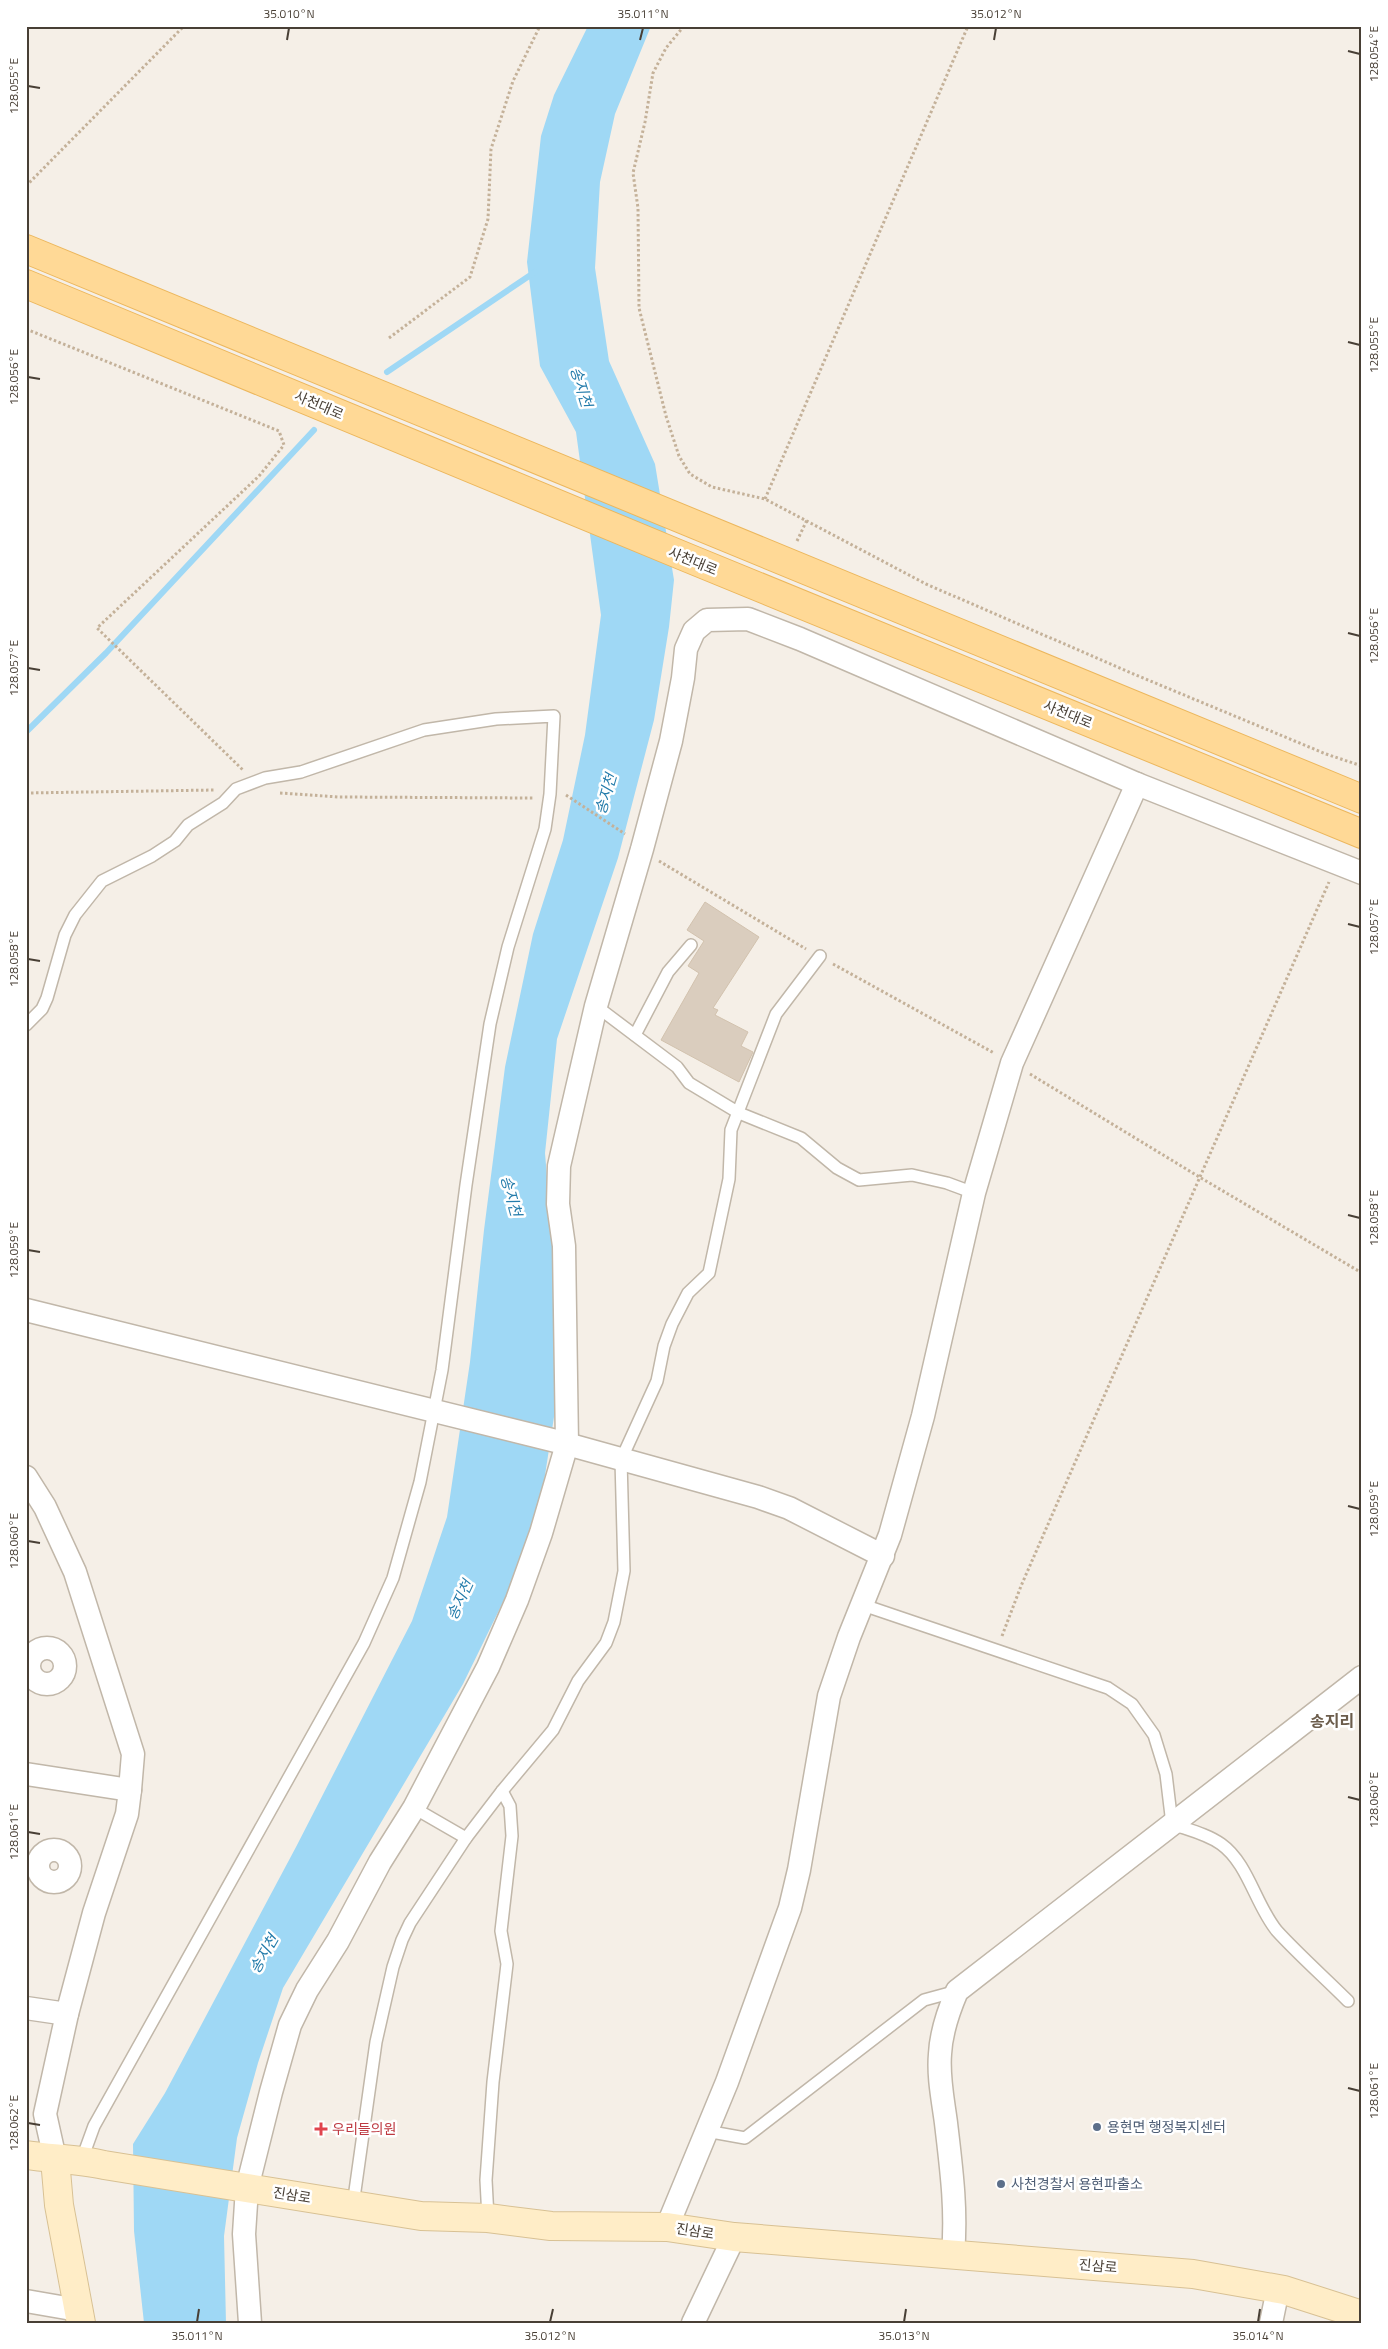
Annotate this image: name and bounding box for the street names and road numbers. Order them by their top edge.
street label: 사천대로 [291,385,347,424]
street label: 사천대로 [665,541,721,580]
street label: 사천대로 [1040,694,1096,733]
street label: 진삼로 [271,2181,313,2208]
street label: 진삼로 [674,2217,716,2244]
street label: 진삼로 [1078,2253,1118,2278]

